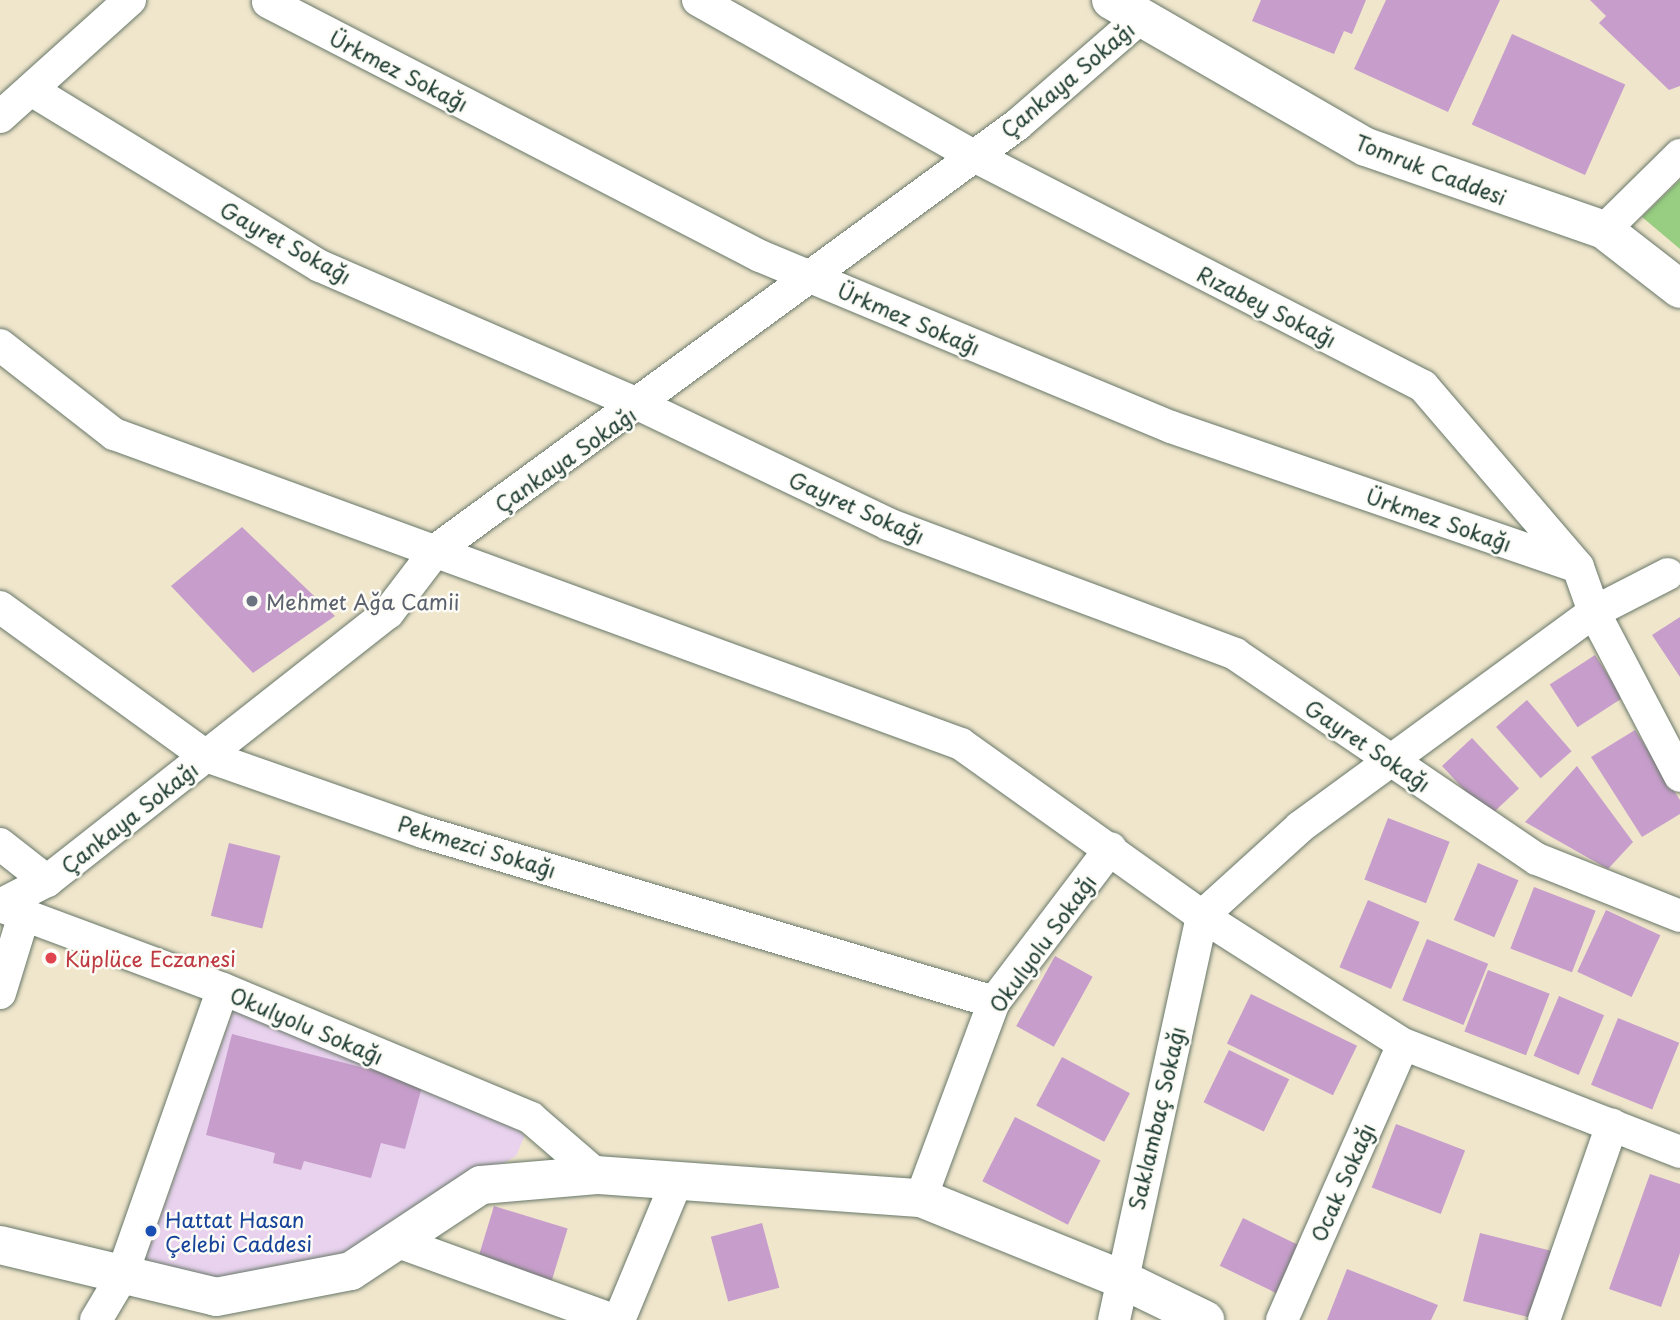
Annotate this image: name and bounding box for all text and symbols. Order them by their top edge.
street label: Çankaya Sokağı [995,16,1139,142]
street label: Ürkmez Sokağı [326,24,472,116]
street label: Tomruk Caddesi [1351,128,1511,210]
street label: Gayret Sokağı [215,195,357,289]
street label: Rızabey Sokağı [1193,260,1341,352]
street label: Ürkmez Sokağı [834,277,984,359]
street label: Çankaya Sokağı [490,401,640,517]
street label: Gayret Sokağı [784,465,930,549]
street label: Ürkmez Sokağı [1363,482,1515,556]
place label: Mehmet Ağa Camii [266,588,462,614]
marker: Mehmet Ağa Camii [244,593,260,609]
street label: Gayret Sokağı [1300,693,1436,797]
street label: Çankaya Sokağı [56,756,202,878]
street label: Pekmezci Sokağı [393,810,561,882]
street label: Okulyolu Sokağı [984,869,1100,1017]
place label: Küplüce Eczanesi [65,945,236,971]
marker: Küplüce Eczanesi [43,950,59,966]
street label: Okulyolu Sokağı [227,981,387,1069]
street label: Saklambaç Sokağı [1123,1024,1189,1212]
street label: Ocak Sokağı [1305,1119,1379,1245]
place label: Hattat Hasan Çelebi Caddesi [165,1206,312,1256]
marker: Hattat Hasan Çelebi Caddesi [143,1223,159,1239]

